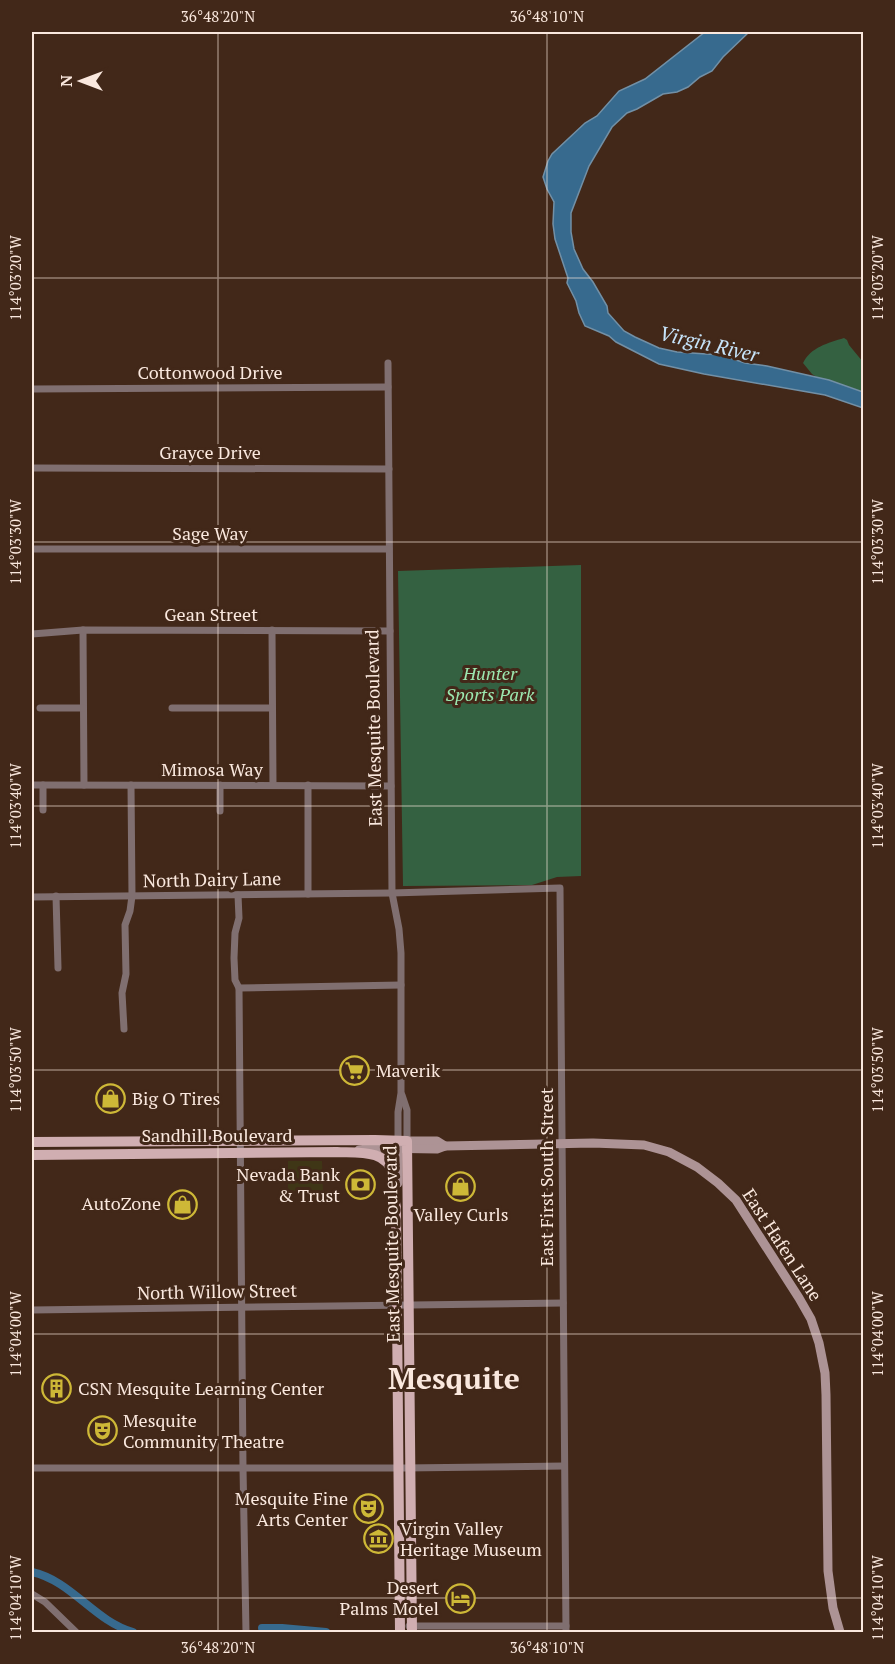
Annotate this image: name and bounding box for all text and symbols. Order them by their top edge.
text: 36°48'20"N [181,6,255,26]
text: 36°48'10"N [510,6,584,26]
north arrow [51,51,111,111]
text: N [55,75,77,87]
text: 114°03'20"W [5,234,25,321]
text: 114°03'20"W [867,234,887,321]
water label: Virgin River [657,319,763,368]
street label: Cottonwood Drive [138,360,283,384]
street label: Grayce Drive [159,440,261,464]
text: 114°03'30"W [5,498,25,585]
text: 114°03'30"W [867,498,887,585]
street label: Sage Way [172,521,249,545]
street label: Gean Street [164,602,258,626]
street label: East Mesquite Boulevard [359,629,387,827]
park label: Hunter Sports Park [446,661,535,706]
street label: Mimosa Way [161,757,264,781]
text: 114°03'40"W [5,762,25,849]
text: 114°03'40"W [867,762,887,849]
street label: North Dairy Lane [143,866,281,892]
text: 114°03'50"W [5,1026,25,1113]
text: 114°03'50"W [867,1026,887,1113]
supermarket icon: Maverik [339,1055,371,1087]
place label: Maverik [376,1058,441,1082]
shop icon: Big O Tires [95,1083,127,1115]
place label: Big O Tires [132,1086,220,1110]
street label: East First South Street [534,1087,558,1266]
street label: Sandhill Boulevard [141,1123,293,1147]
street label: East Mesquite Boulevard [377,1145,405,1343]
place label: Nevada Bank & Trust [236,1162,341,1207]
bank icon: Nevada Bank & Trust [345,1169,377,1201]
shop icon: Valley Curls [445,1170,477,1202]
street label: East Hafen Lane [738,1184,828,1305]
shop icon: AutoZone [166,1188,198,1220]
place label: AutoZone [81,1191,161,1215]
place label: Valley Curls [413,1202,509,1226]
street label: North Willow Street [137,1278,297,1304]
text: 114°04'00"W [5,1290,25,1377]
text: 114°04'00"W [867,1290,887,1377]
district label: Mesquite [388,1358,520,1398]
building icon: CSN Mesquite Learning Center [41,1373,73,1405]
place label: CSN Mesquite Learning Center [78,1376,324,1400]
place label: Mesquite Community Theatre [123,1408,284,1453]
theatre icon: Mesquite Community Theatre [86,1415,118,1447]
place label: Mesquite Fine Arts Center [235,1486,348,1531]
theatre icon: Mesquite Fine Arts Center [353,1493,385,1525]
place label: Virgin Valley Heritage Museum [400,1516,542,1561]
museum icon: Virgin Valley Heritage Museum [363,1523,395,1555]
text: 114°04'10"W [5,1554,25,1641]
text: 114°04'10"W [867,1554,887,1641]
place label: Desert Palms Motel [340,1575,439,1620]
hotel icon: Desert Palms Motel [444,1582,476,1614]
text: 36°48'20"N [181,1637,255,1657]
text: 36°48'10"N [510,1637,584,1657]

